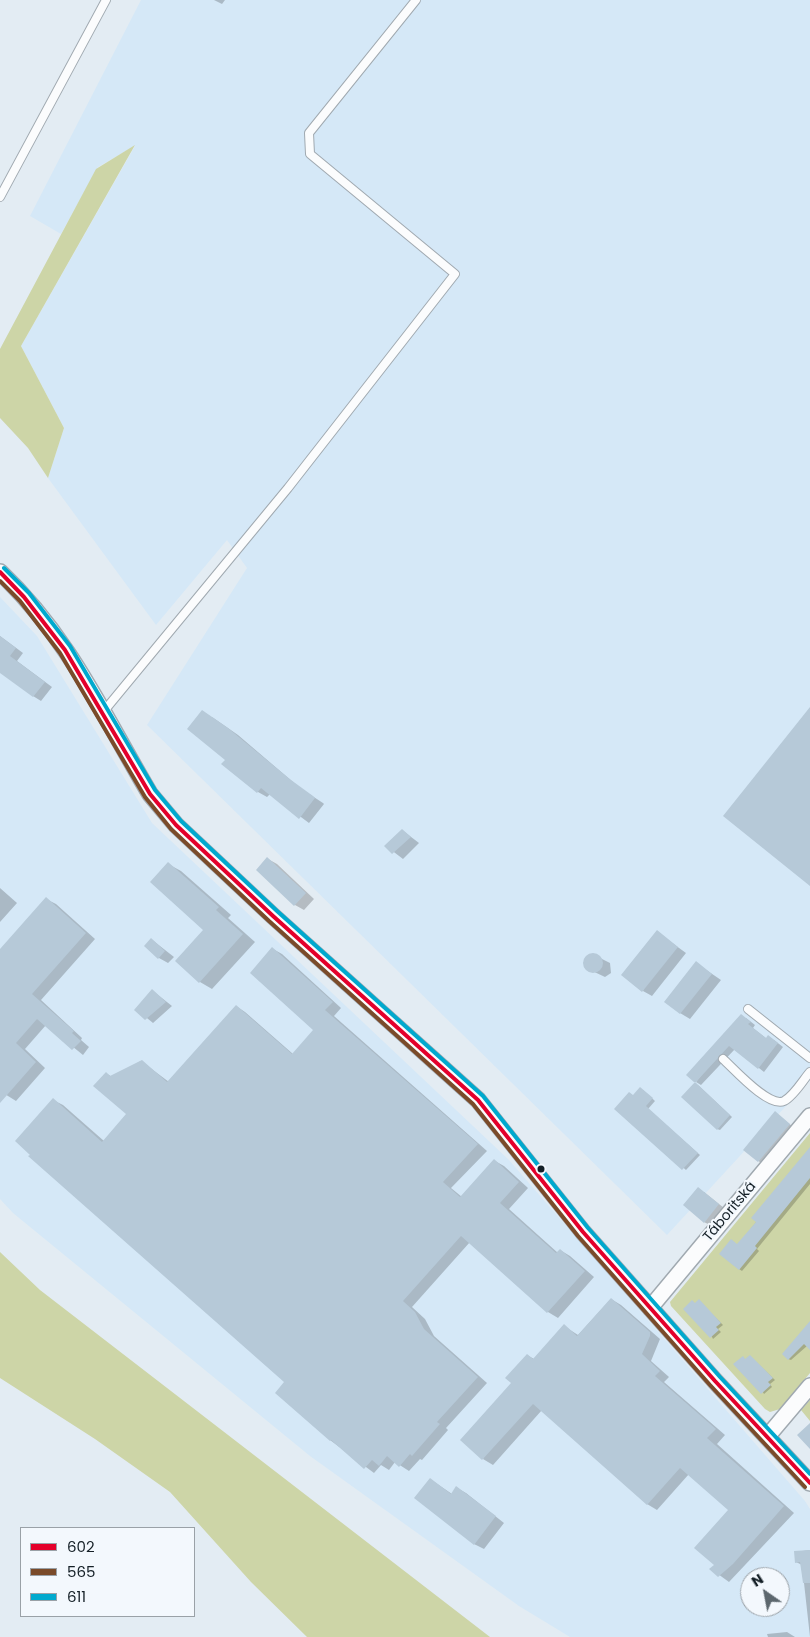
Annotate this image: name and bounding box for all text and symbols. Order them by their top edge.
unlabelled marker [536,1164,546,1174]
street label: Táboritská [700,1179,760,1245]
legend [20,1527,195,1617]
text: 602 [67,1536,95,1557]
text: 565 [67,1561,95,1582]
north arrow [740,1567,790,1617]
text: N [748,1569,767,1592]
text: 611 [67,1586,86,1607]

